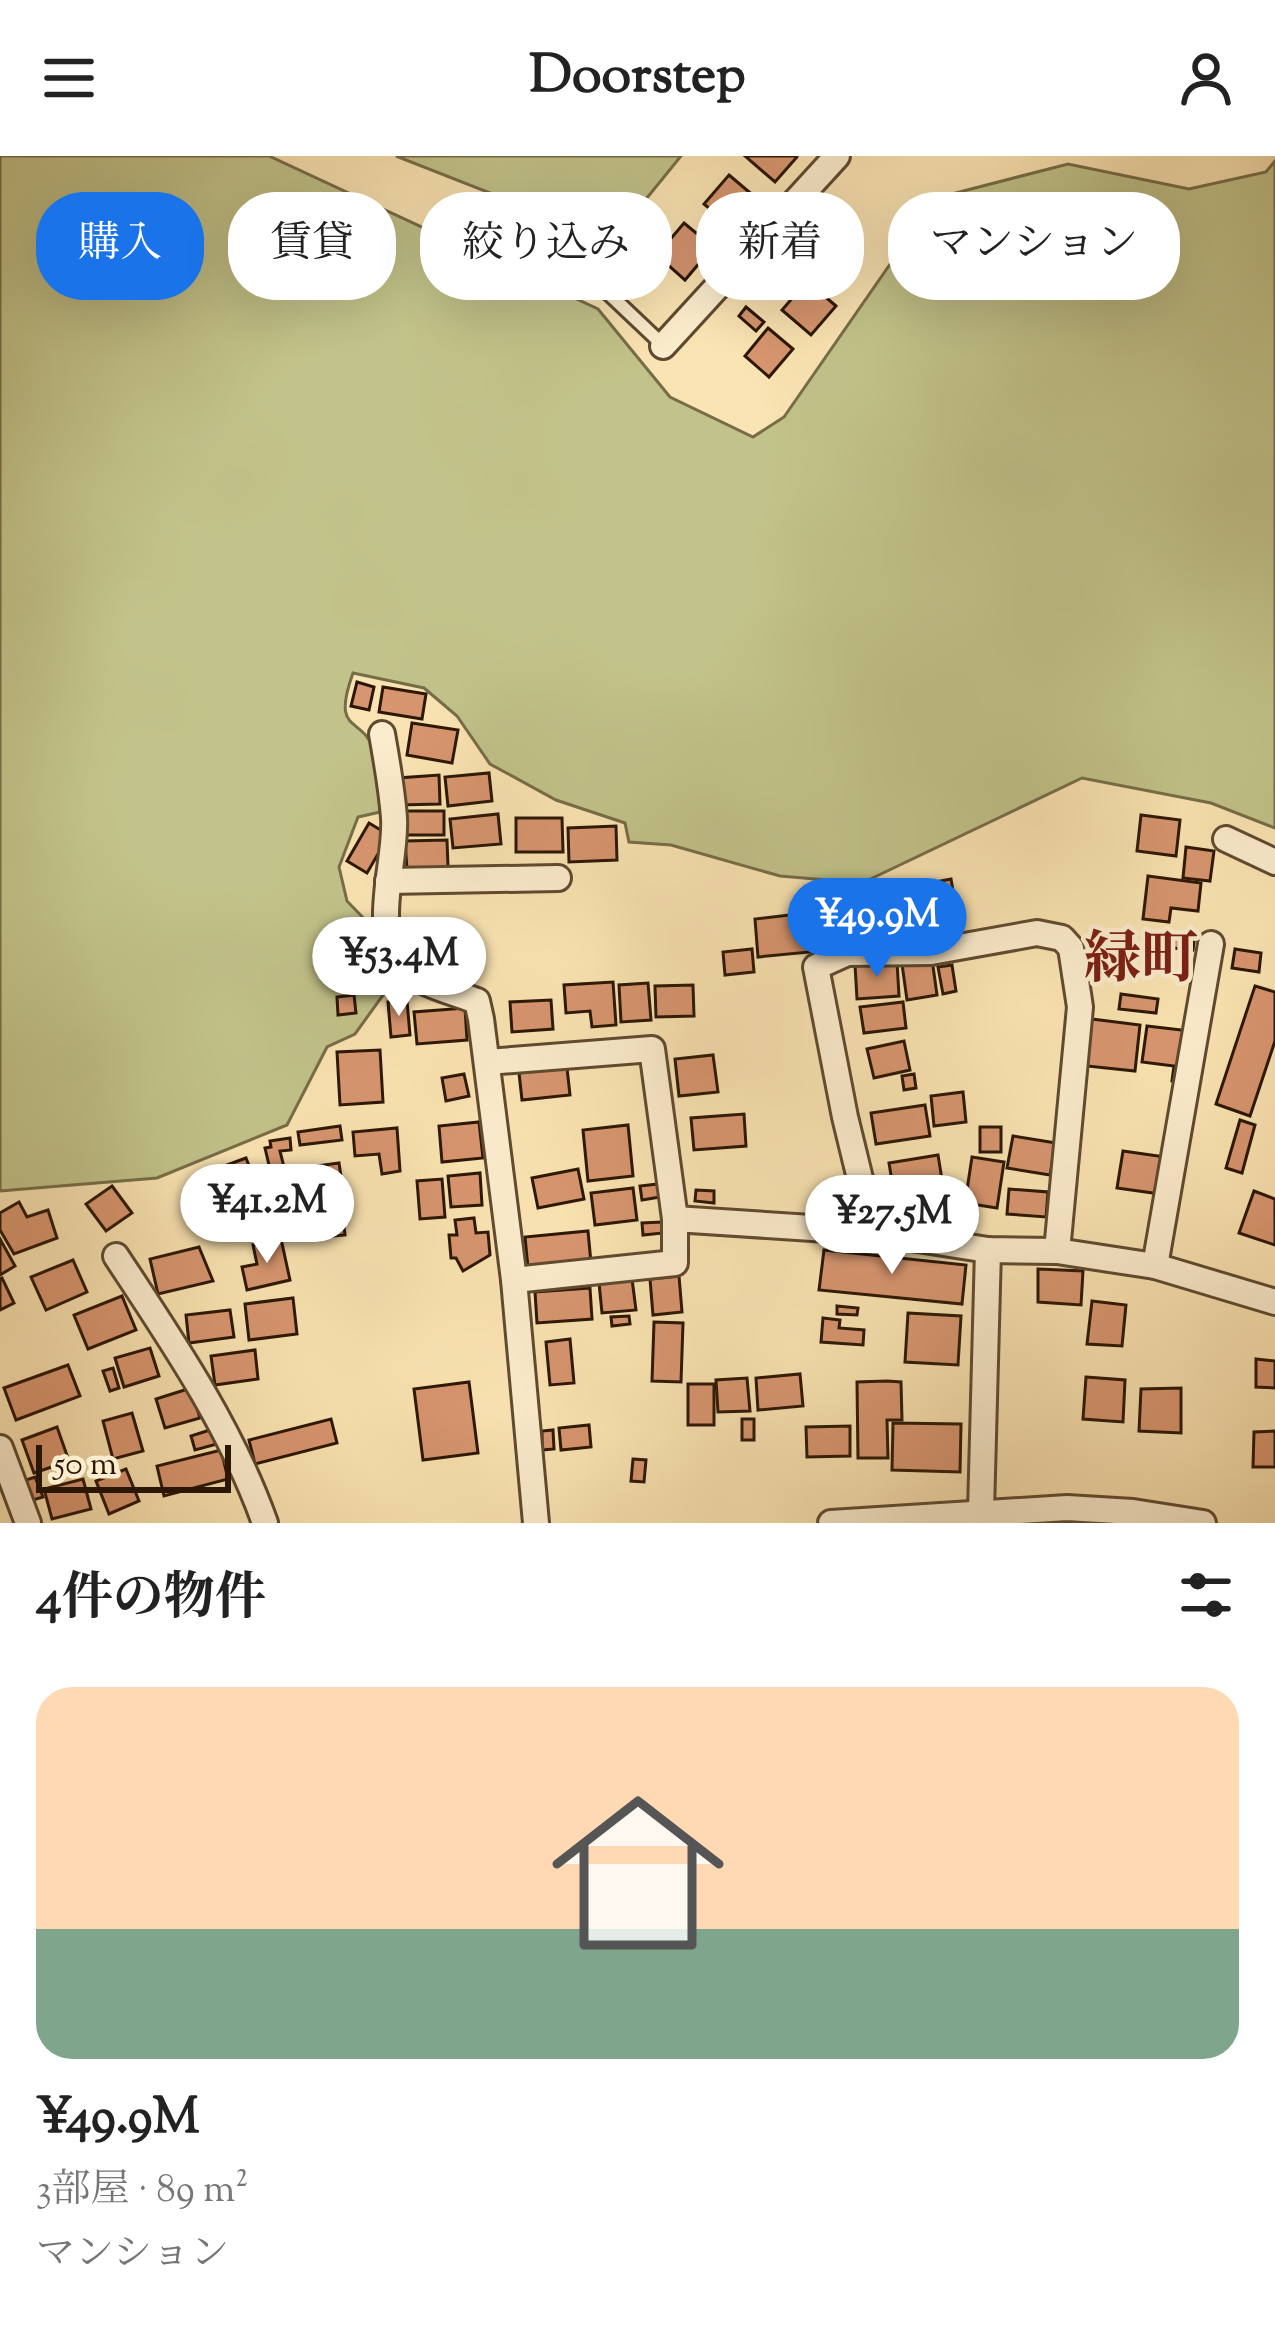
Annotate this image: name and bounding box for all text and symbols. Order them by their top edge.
text: Doorstep [529,39,746,117]
icon: menu [36,45,102,111]
icon: person [1173,45,1239,111]
chip: 購入 [36,192,204,300]
chip: 賃貸 [228,192,396,300]
chip: 絞り込み [420,192,672,300]
chip: 新着 [696,192,864,300]
chip: マンション [888,192,1180,300]
pin: ¥49.9M [779,878,975,980]
text: ¥49.9M [815,889,939,945]
pin: ¥53.4M [301,917,497,1019]
district label: 緑町 [1084,922,1198,1004]
text: ¥53.4M [339,928,459,984]
pin: ¥41.2M [169,1164,365,1266]
text: ¥41.2M [207,1175,327,1231]
pin: ¥27.5M [794,1175,990,1277]
text: ¥27.5M [832,1186,952,1242]
scale bar [36,1439,231,1492]
text: 50 m [54,1442,117,1490]
icon: filters [1173,1562,1239,1628]
text: 4件の物件 [36,1564,266,1637]
icon: home [530,1765,746,1981]
text: ¥49.9M [36,2083,199,2156]
text: 3部屋 · 89 m² [36,2164,248,2220]
text: マンション [36,2228,229,2284]

